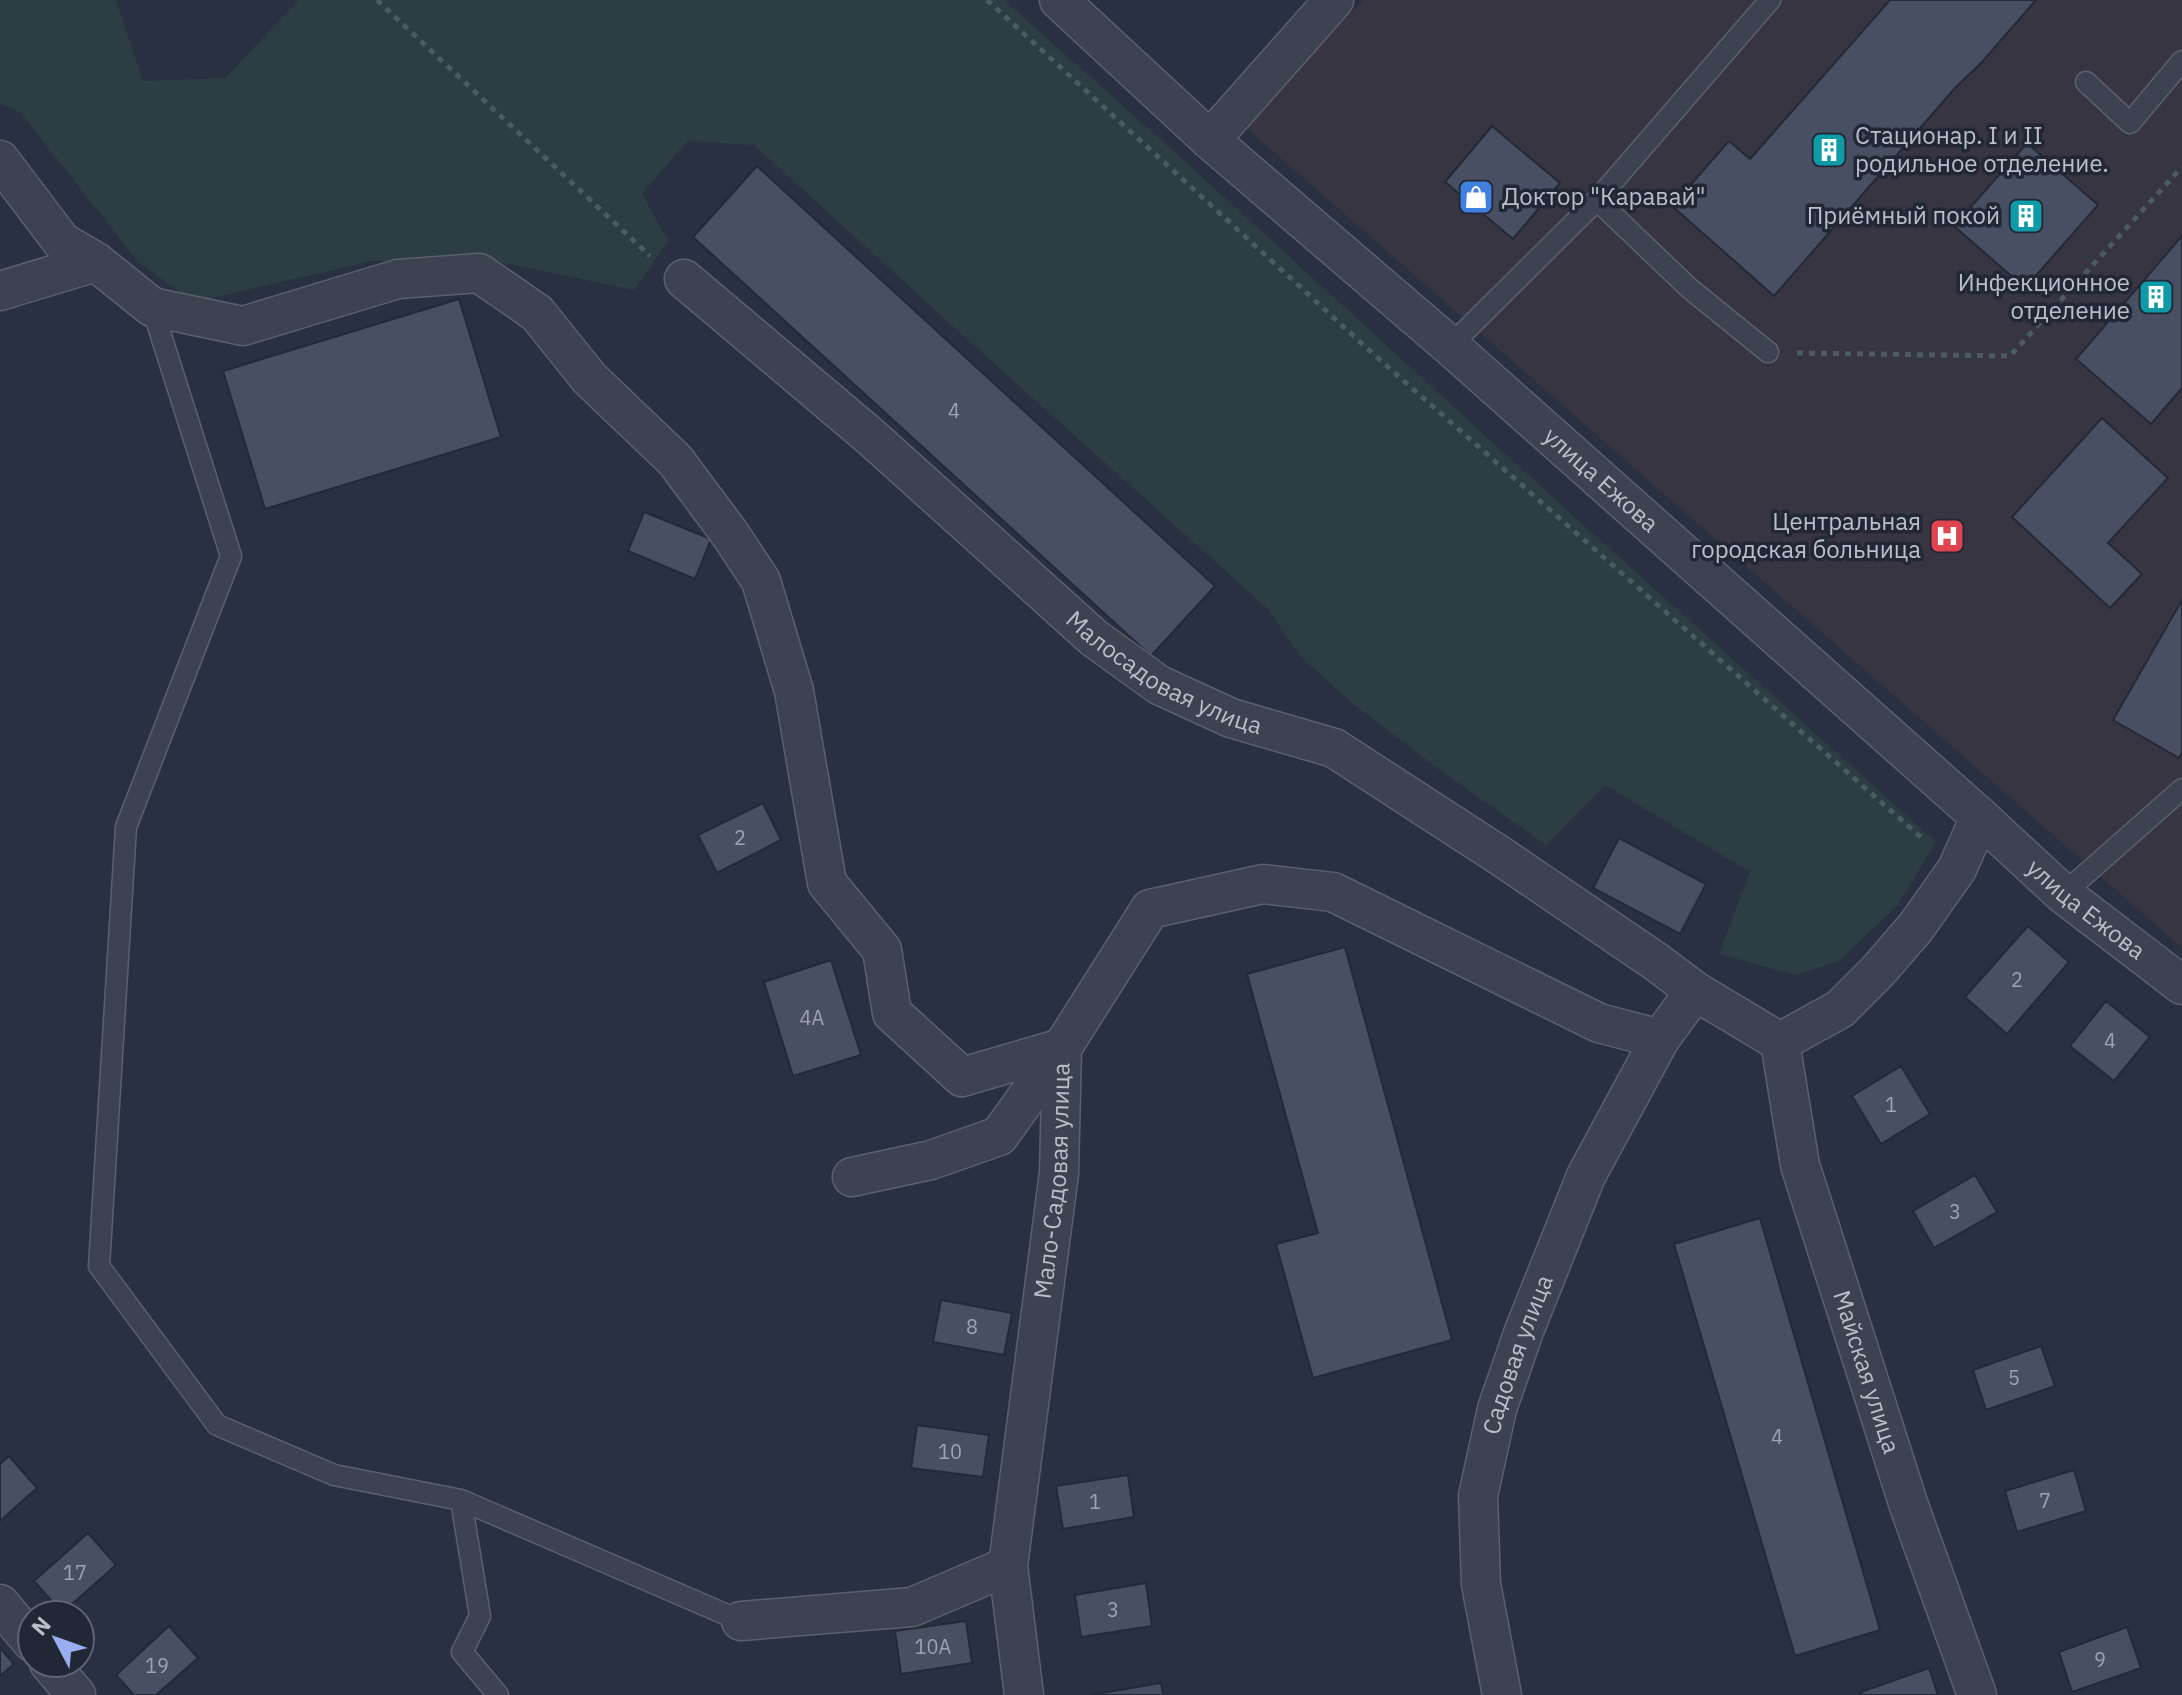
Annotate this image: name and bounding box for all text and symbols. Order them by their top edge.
place label: Стационар. I и II родильное отделение. [1855,119,2109,179]
building icon: Стационар. I и II родильное отделение. [1810,131,1848,169]
shop icon: Доктор "Каравай" [1457,178,1495,216]
place label: Доктор "Каравай" [1502,180,1706,212]
building icon: Приёмный покой [2007,197,2045,235]
place label: Приёмный покой [1807,199,2000,231]
place label: Инфекционное отделение [1958,266,2130,326]
building icon: Инфекционное отделение [2137,278,2175,316]
house number: 4 [948,397,960,424]
street label: улица Ежова [1537,420,1666,539]
place label: Центральная городская больница [1691,505,1921,565]
hospital icon: Центральная городская больница [1928,517,1966,555]
street label: Малосадовая улица [1059,603,1266,741]
house number: 2 [734,824,746,851]
street label: улица Ежова [2020,851,2152,966]
house number: 2 [2011,966,2023,993]
house number: 4А [800,1004,825,1031]
house number: 4 [2104,1027,2116,1054]
street label: Мало-Садовая улица [1026,1062,1077,1301]
house number: 1 [1885,1091,1897,1118]
house number: 3 [1949,1198,1961,1225]
street label: Садовая улица [1475,1270,1560,1437]
street label: Майская улица [1826,1286,1908,1457]
house number: 8 [966,1313,978,1340]
house number: 5 [2008,1364,2020,1391]
house number: 4 [1771,1423,1783,1450]
house number: 10 [938,1438,962,1465]
house number: 7 [2039,1487,2051,1514]
house number: 1 [1089,1488,1101,1515]
house number: 17 [63,1559,87,1586]
house number: 3 [1107,1596,1119,1623]
north arrow [16,1599,96,1679]
text: N [24,1610,57,1641]
house number: 10А [915,1633,952,1660]
house number: 9 [2094,1646,2106,1673]
house number: 19 [145,1652,169,1679]

